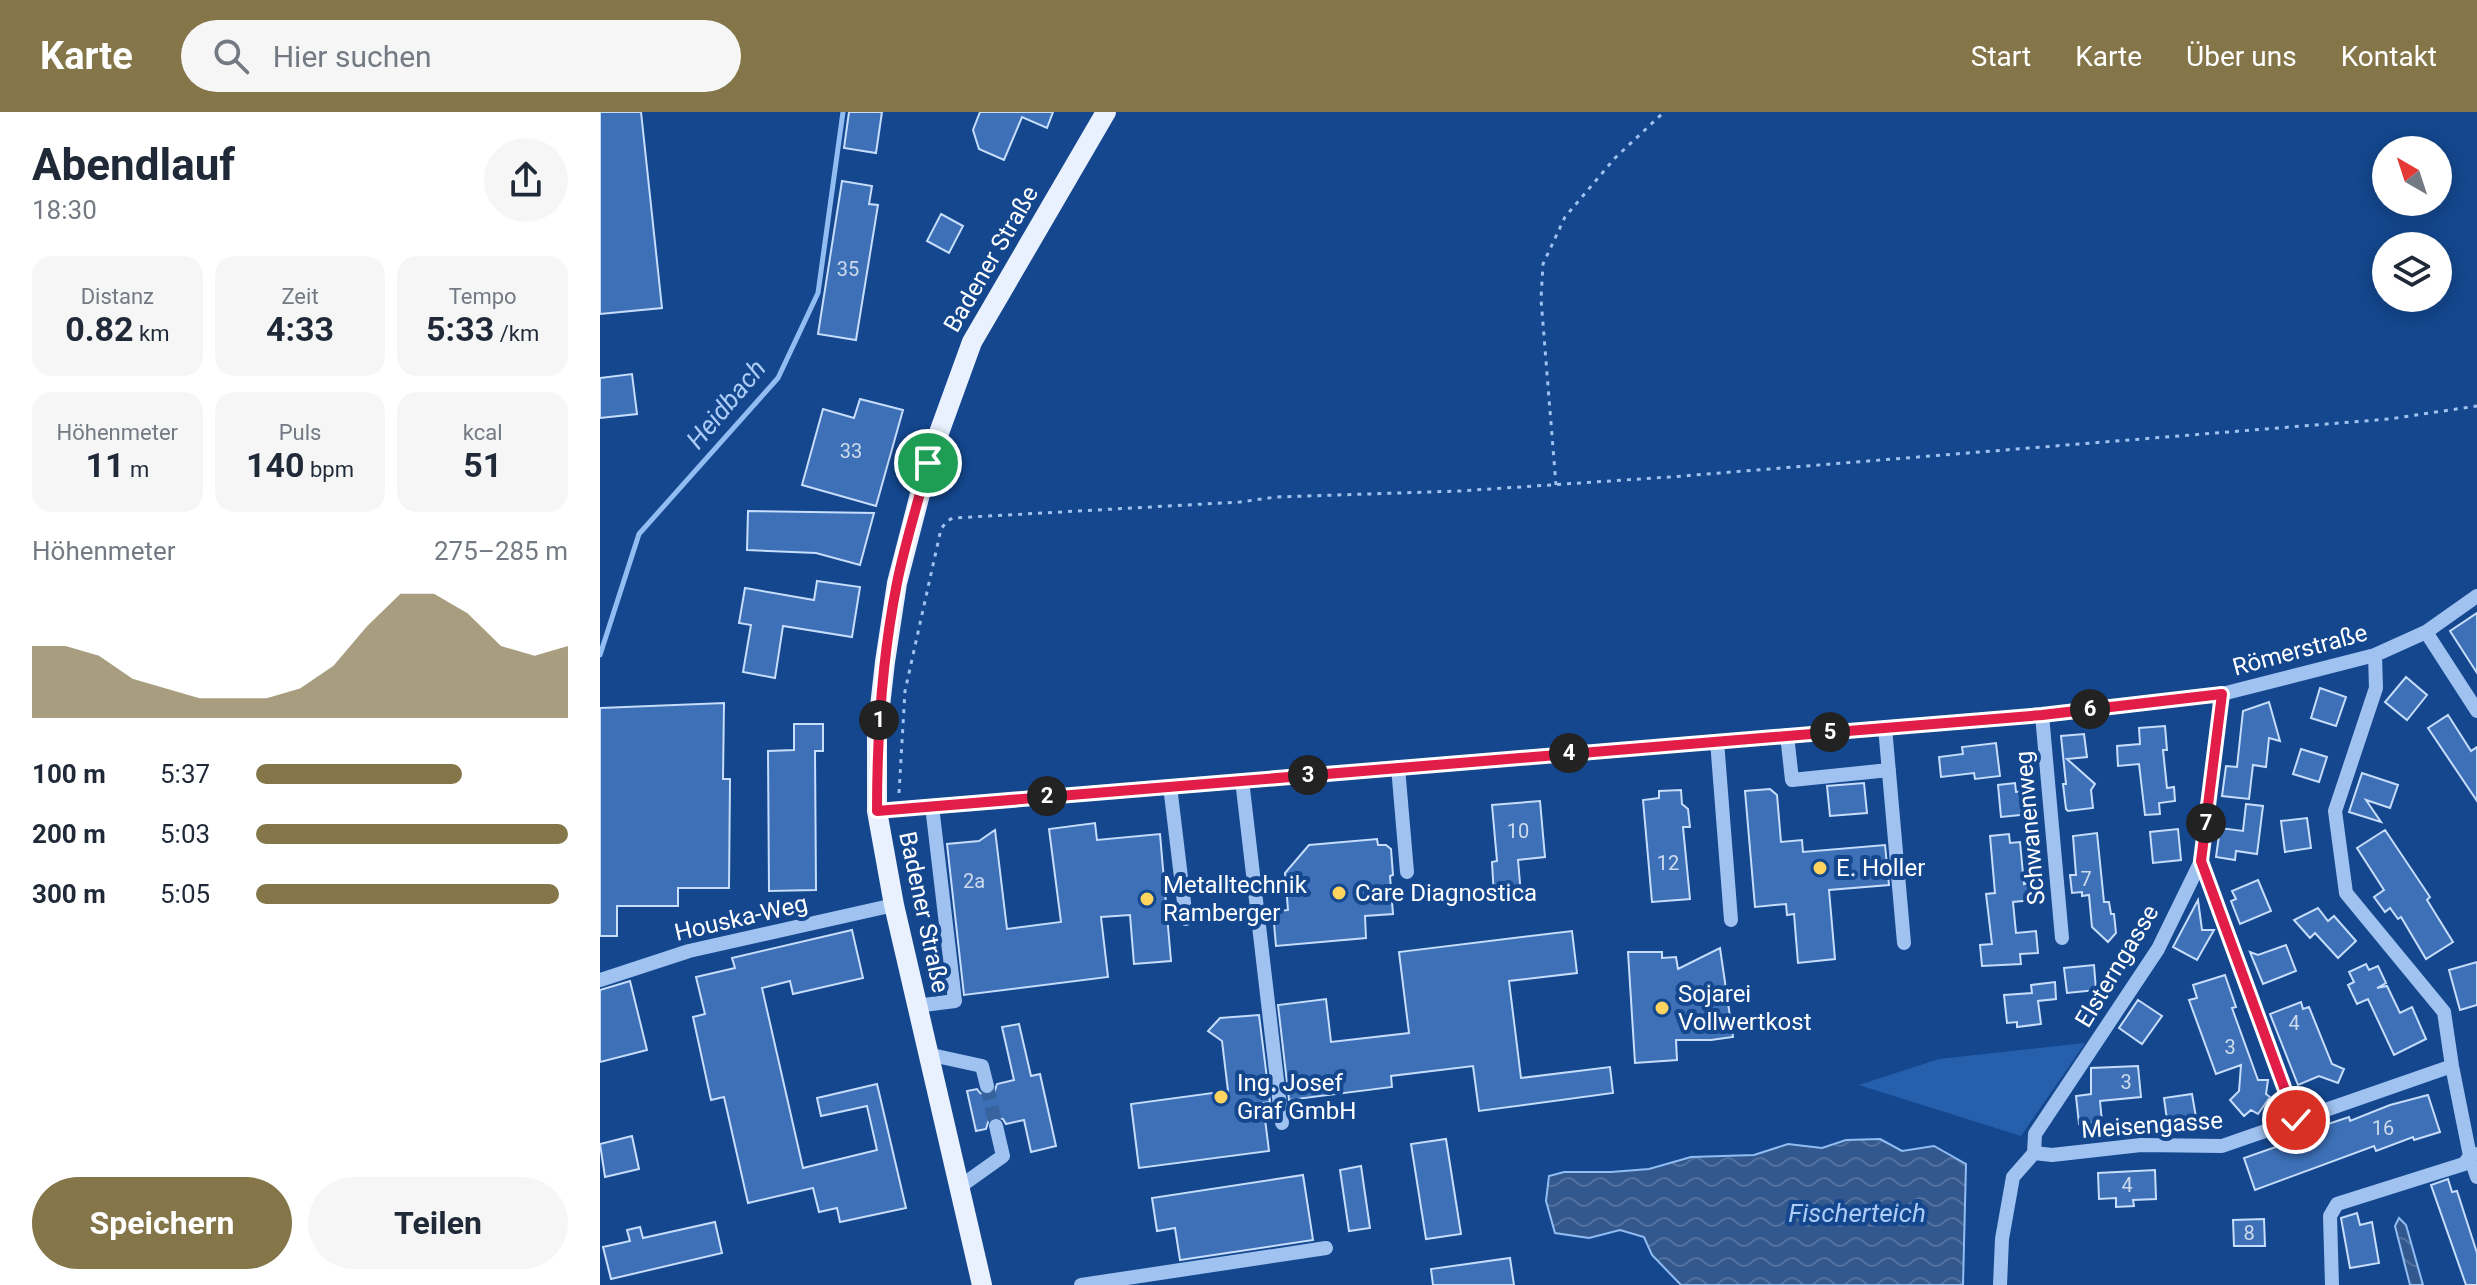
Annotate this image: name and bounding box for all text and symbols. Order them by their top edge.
search box [181,20,741,92]
text: Karte [40,34,133,78]
icon: search [209,34,253,78]
text: Hier suchen [273,39,432,74]
text: Start [1971,40,2031,73]
text: Karte [2075,40,2142,73]
text: Über uns [2186,40,2297,73]
text: Kontakt [2341,40,2437,73]
north arrow [2372,136,2452,216]
map controls [2372,136,2452,312]
button: share [484,138,568,222]
text: Abendlauf [32,139,235,191]
street label: Badener Straße [938,181,1044,337]
text: 18:30 [32,195,97,225]
button: layers [2372,232,2452,312]
house number: 35 [837,257,859,281]
text: Distanz [81,284,154,309]
text: Zeit [281,284,319,309]
text: Tempo [449,284,517,309]
text: 0.82 [65,309,134,349]
text: 4:33 [266,309,334,349]
text: 5:33 [426,309,494,349]
text: km [134,321,169,346]
text: /km [494,321,539,346]
water label: Heidbach [680,353,772,455]
text: Höhenmeter [57,420,178,445]
text: Puls [279,420,321,445]
text: kcal [463,420,503,445]
pin [894,429,962,497]
house number: 33 [840,439,862,463]
icon: arrive [906,441,950,485]
text: 11 [85,445,124,485]
text: 140 [246,445,305,485]
text: 51 [463,445,502,485]
text: m [124,457,149,482]
text: bpm [305,457,354,482]
text: Höhenmeter [32,536,176,566]
text: 275–285 m [434,536,568,566]
street label: Römerstraße [2230,619,2370,681]
pin: 6 [2070,689,2110,729]
text: 6 [2084,696,2096,721]
pin: 1 [859,700,899,740]
text: 1 [873,707,885,732]
pin: 5 [1810,712,1850,752]
text: 5 [1824,719,1836,744]
pin: 4 [1549,733,1589,773]
text: 4 [1563,740,1575,765]
street label: Schwanenweg [2009,750,2051,906]
pin: 3 [1288,755,1328,795]
text: 100 m [32,759,106,789]
text: 5:37 [160,759,210,789]
text: 3 [1302,762,1314,787]
pin: 2 [1027,776,1067,816]
text: 2 [1041,783,1053,808]
pin: 7 [2186,803,2226,843]
text: 7 [2200,810,2212,835]
text: 200 m [32,819,106,849]
text: 5:03 [160,819,210,849]
house number: 10 [1507,819,1529,843]
street label: Badener Straße [893,829,955,995]
house number: 12 [1657,851,1679,875]
place label: E. Holler [1836,854,1925,882]
marker: E. Holler [1811,859,1829,877]
house number: 7 [2080,867,2092,891]
house number: 2a [963,869,985,893]
place label: Metalltechnik Ramberger [1163,871,1308,927]
text: 300 m [32,879,106,909]
text: 5:05 [160,879,210,909]
place label: Care Diagnostica [1355,879,1537,907]
marker: Care Diagnostica [1330,884,1348,902]
street label: Houska-Weg [672,889,810,947]
marker: Metalltechnik Ramberger [1138,890,1156,908]
street label: Elsterngasse [2069,900,2165,1032]
place label: Sojarei Vollwertkost [1678,980,1812,1036]
marker: Sojarei Vollwertkost [1653,999,1671,1017]
house number: 4 [2288,1011,2300,1035]
house number: 3 [2224,1035,2236,1059]
place label: Ing. Josef Graf GmbH [1237,1069,1356,1125]
house number: 3 [2120,1070,2132,1094]
pin [2262,1086,2330,1154]
marker: Ing. Josef Graf GmbH [1212,1088,1230,1106]
icon: check [2274,1098,2318,1142]
street label: Meisengasse [2080,1106,2224,1144]
house number: 16 [2372,1116,2394,1140]
house number: 4 [2121,1173,2133,1197]
button: Speichern [32,1177,292,1269]
button: Teilen [308,1177,568,1269]
water label: Fischerteich [1788,1198,1926,1228]
house number: 8 [2243,1221,2255,1245]

